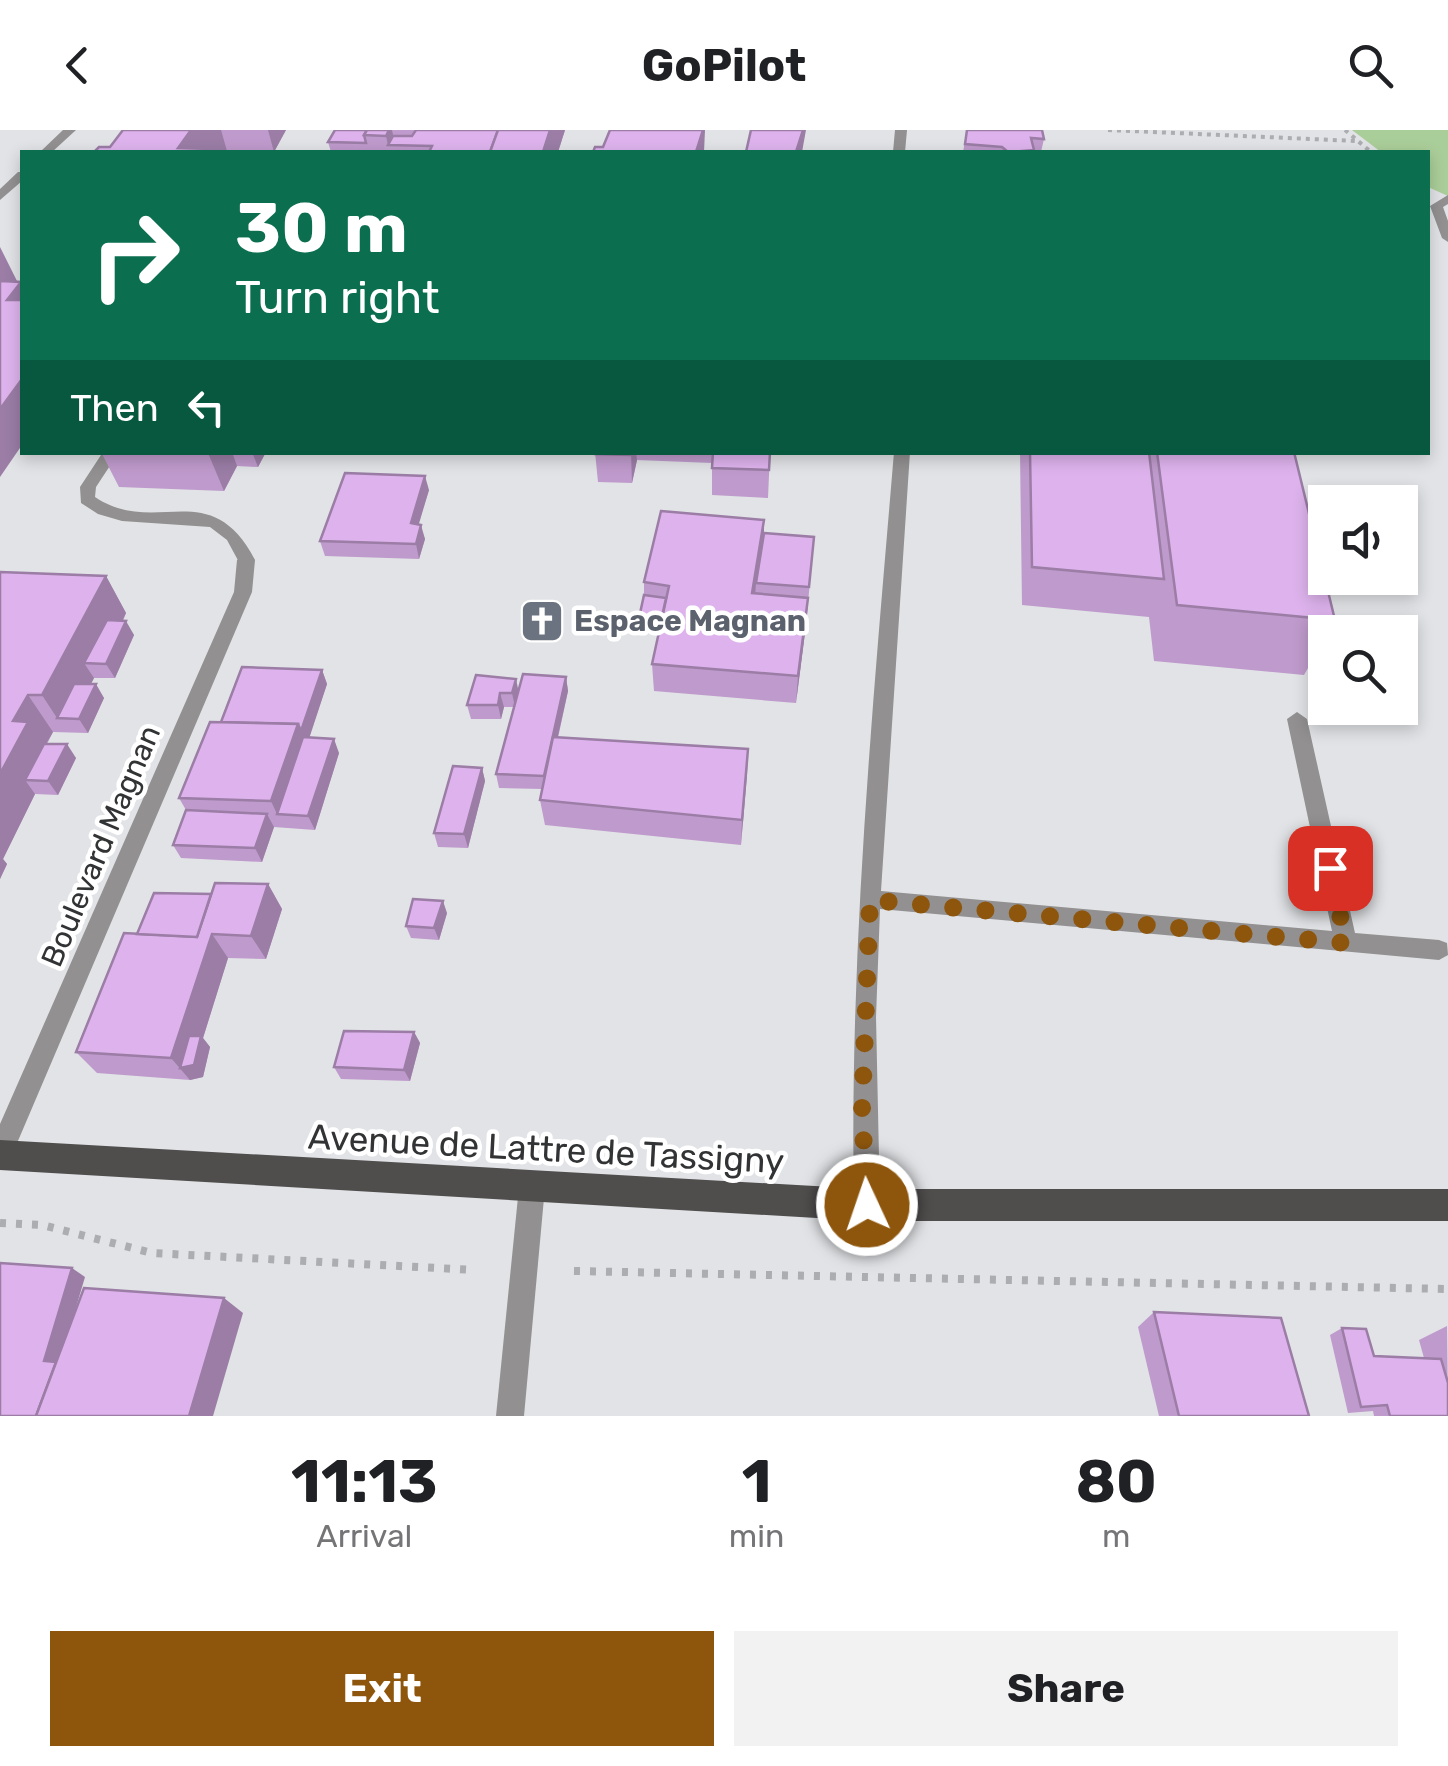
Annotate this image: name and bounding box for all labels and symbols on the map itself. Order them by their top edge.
church icon: Espace Magnan [519,598,565,644]
place label: Espace Magnan [574,603,806,639]
street label: Boulevard Magnan [34,720,168,972]
pin [1288,826,1373,911]
street label: Avenue de Lattre de Tassigny [307,1116,785,1182]
position arrow [815,1153,919,1257]

